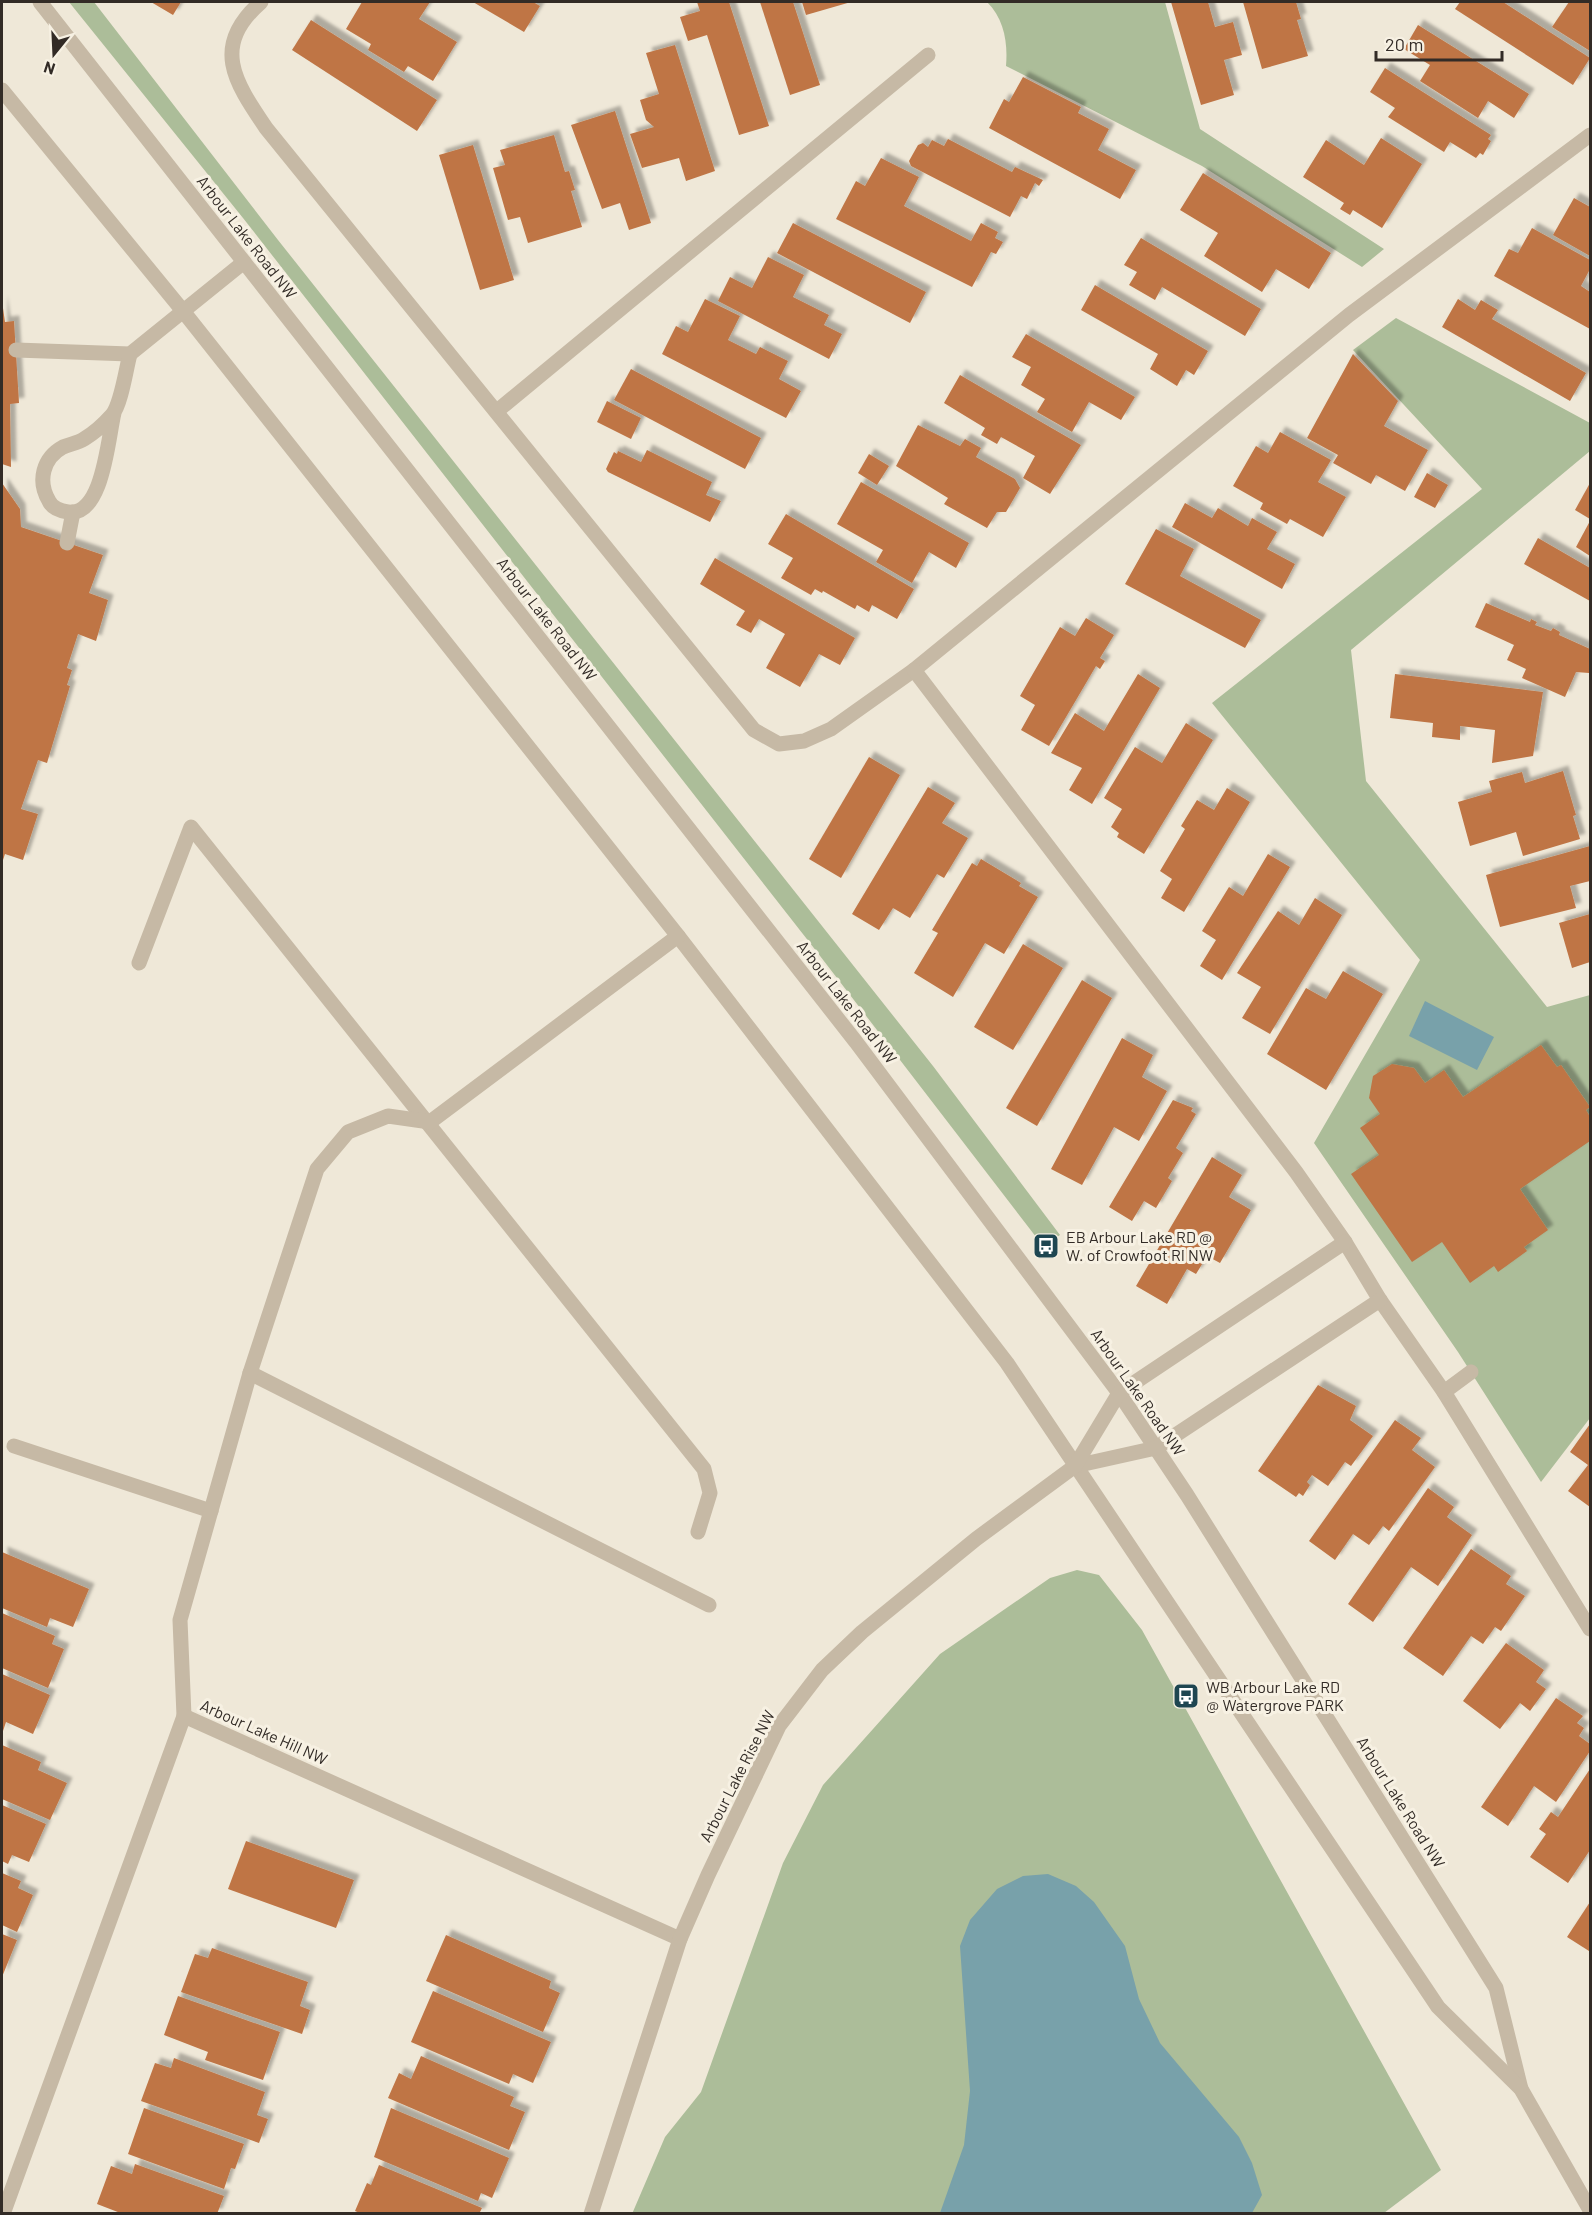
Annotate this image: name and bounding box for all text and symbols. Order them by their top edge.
north arrow [24,24,84,84]
scale bar [1376,24,1502,62]
text: 20 m [1385,33,1423,55]
text: N [41,58,57,79]
street label: Arbour Lake Road NW [194,171,301,302]
street label: Arbour Lake Road NW [494,553,601,684]
street label: Arbour Lake Road NW [794,936,901,1067]
place label: EB Arbour Lake RD @ W. of Crowfoot RI NW [1066,1227,1213,1264]
bus stop icon: EB Arbour Lake RD @ W. of Crowfoot RI NW [1031,1231,1061,1261]
street label: Arbour Lake Road NW [1087,1325,1189,1459]
place label: WB Arbour Lake RD @ Watergrove PARK [1206,1677,1344,1714]
bus stop icon: WB Arbour Lake RD @ Watergrove PARK [1171,1681,1201,1711]
street label: Arbour Lake Hill NW [198,1695,331,1768]
street label: Arbour Lake Rise NW [695,1707,778,1845]
street label: Arbour Lake Road NW [1353,1733,1449,1871]

